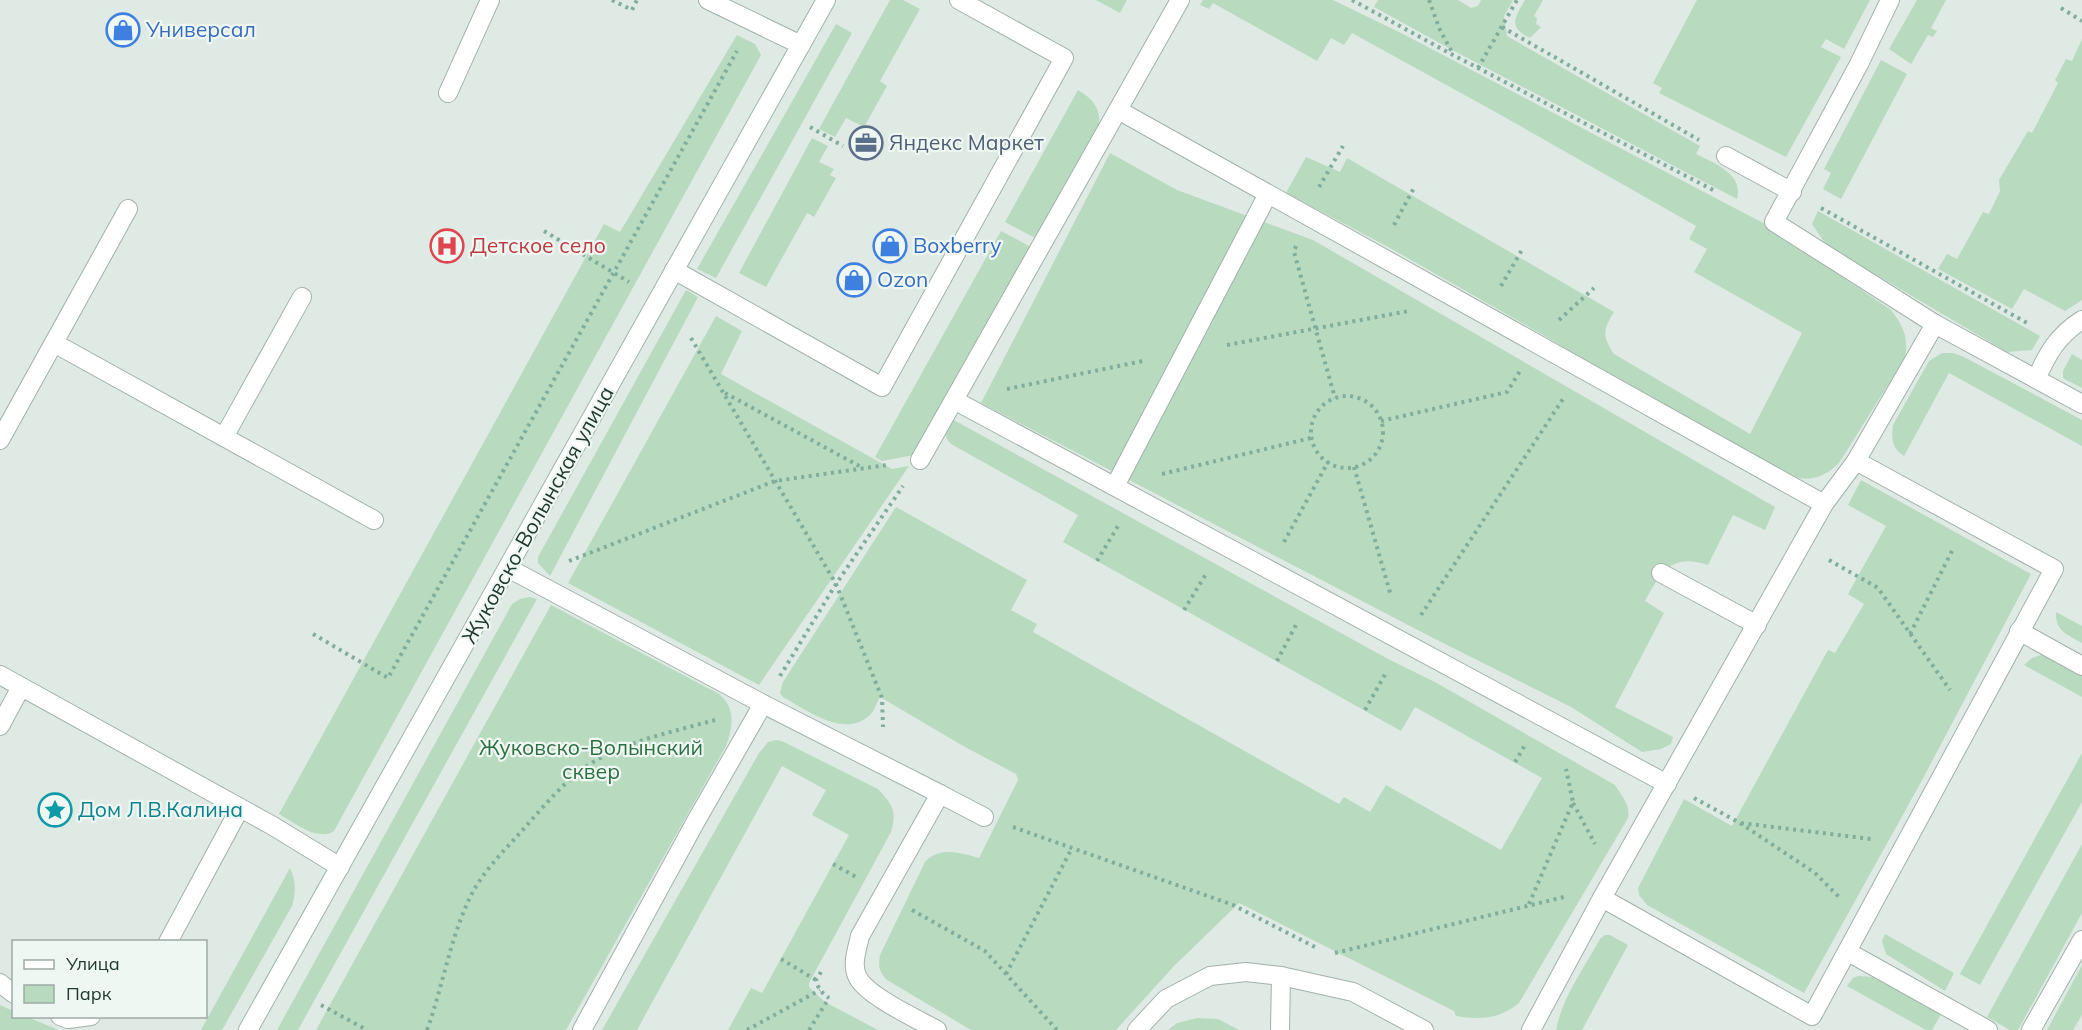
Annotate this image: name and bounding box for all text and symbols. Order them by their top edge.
shop icon: Универсал [105,12,141,48]
place label: Универсал [145,16,256,42]
office icon: Яндекс Маркет [848,125,884,161]
place label: Яндекс Маркет [889,129,1044,155]
hospital icon: Детское село [429,228,465,264]
shop icon: Boxberry [872,228,908,264]
place label: Детское село [470,232,606,258]
place label: Boxberry [913,232,1001,258]
shop icon: Ozon [836,262,872,298]
place label: Ozon [877,266,928,292]
street label: Жуковско-Волынская улица [455,381,619,648]
park label: Жуковско-Волынский сквер [479,734,703,784]
place icon: Дом Л.В.Калина [37,792,73,828]
place label: Дом Л.В.Калина [78,796,243,822]
legend [12,940,207,1018]
text: Улица [65,952,120,975]
text: Парк [66,982,112,1005]

